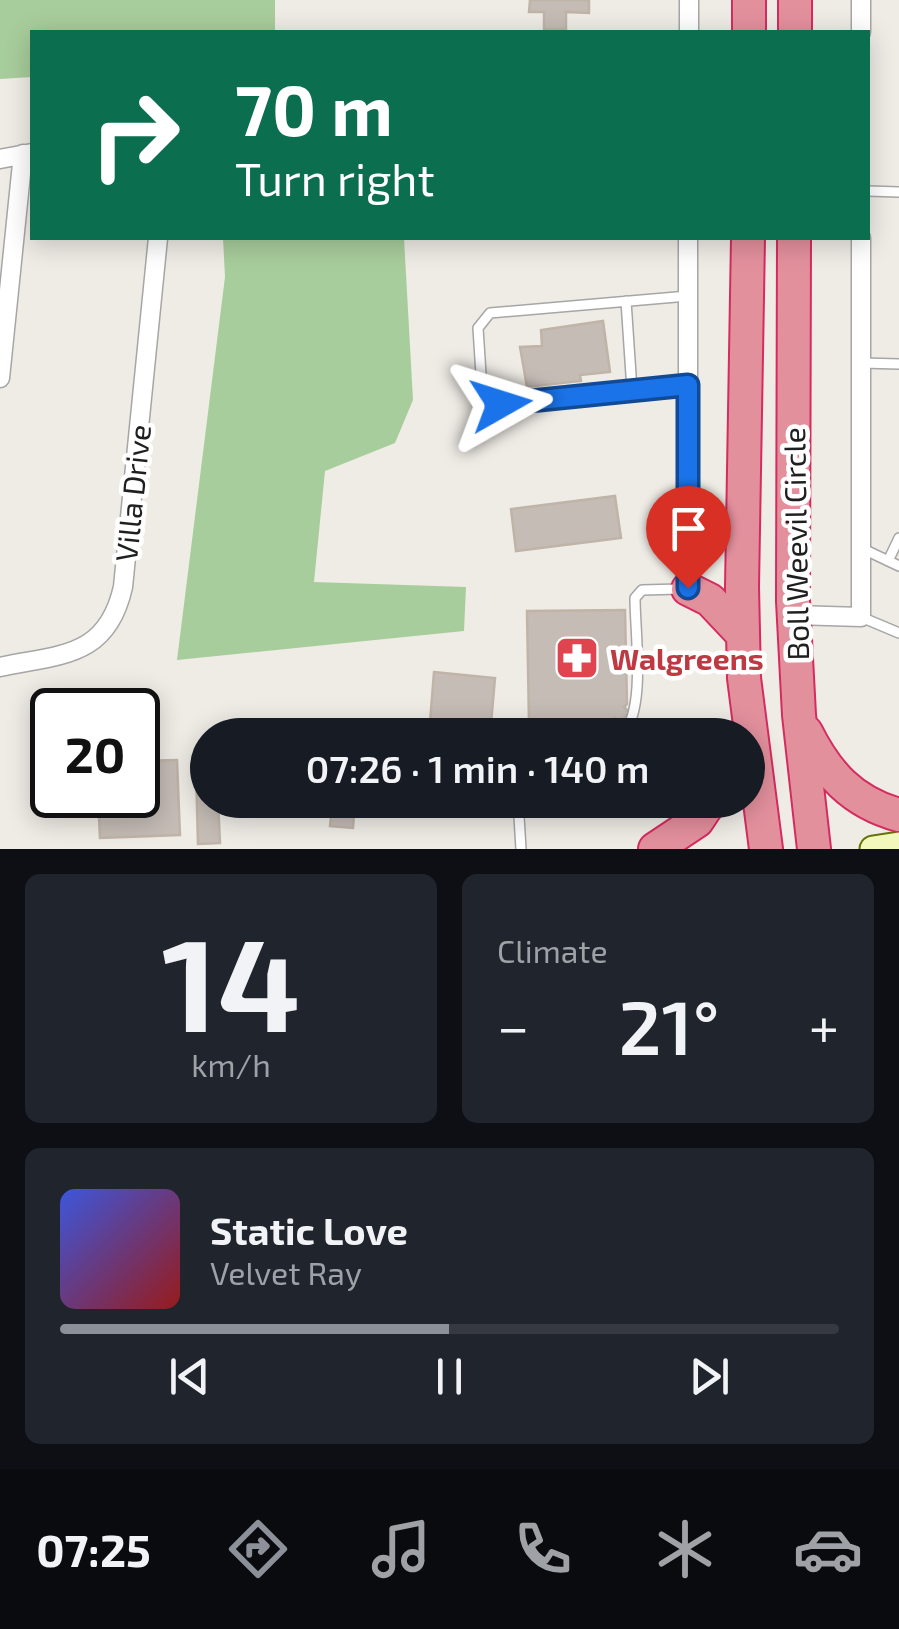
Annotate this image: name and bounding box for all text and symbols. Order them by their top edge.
text: 70 m [235,66,393,150]
icon: right [70,70,200,200]
text: Turn right [235,151,435,205]
position arrow [449,352,553,456]
street label: Villa Drive [107,423,157,563]
street label: Boll Weevil Circle [775,427,815,661]
pin [646,486,731,589]
icon: arrive [661,501,716,556]
pharmacy icon: Walgreens [554,635,600,681]
place label: Walgreens [610,640,764,676]
speed limit sign: 20 [30,688,160,818]
text: 07:26 · 1 min · 140 m [306,745,649,791]
text: 14 [162,902,300,1058]
text: Climate [497,931,608,969]
text: 21° [619,980,719,1070]
text: − [497,992,529,1058]
text: + [809,992,839,1058]
text: km/h [191,1045,271,1083]
text: Static Love [210,1207,408,1253]
text: Velvet Ray [210,1253,362,1291]
icon: previous [162,1349,217,1404]
icon: pause [422,1349,477,1404]
icon: next [682,1349,737,1404]
icon: directions [223,1514,293,1584]
icon: music [366,1514,436,1584]
icon: phone [508,1514,578,1584]
icon: climate [650,1514,720,1584]
icon: car [793,1514,863,1584]
text: 07:25 [36,1522,151,1576]

